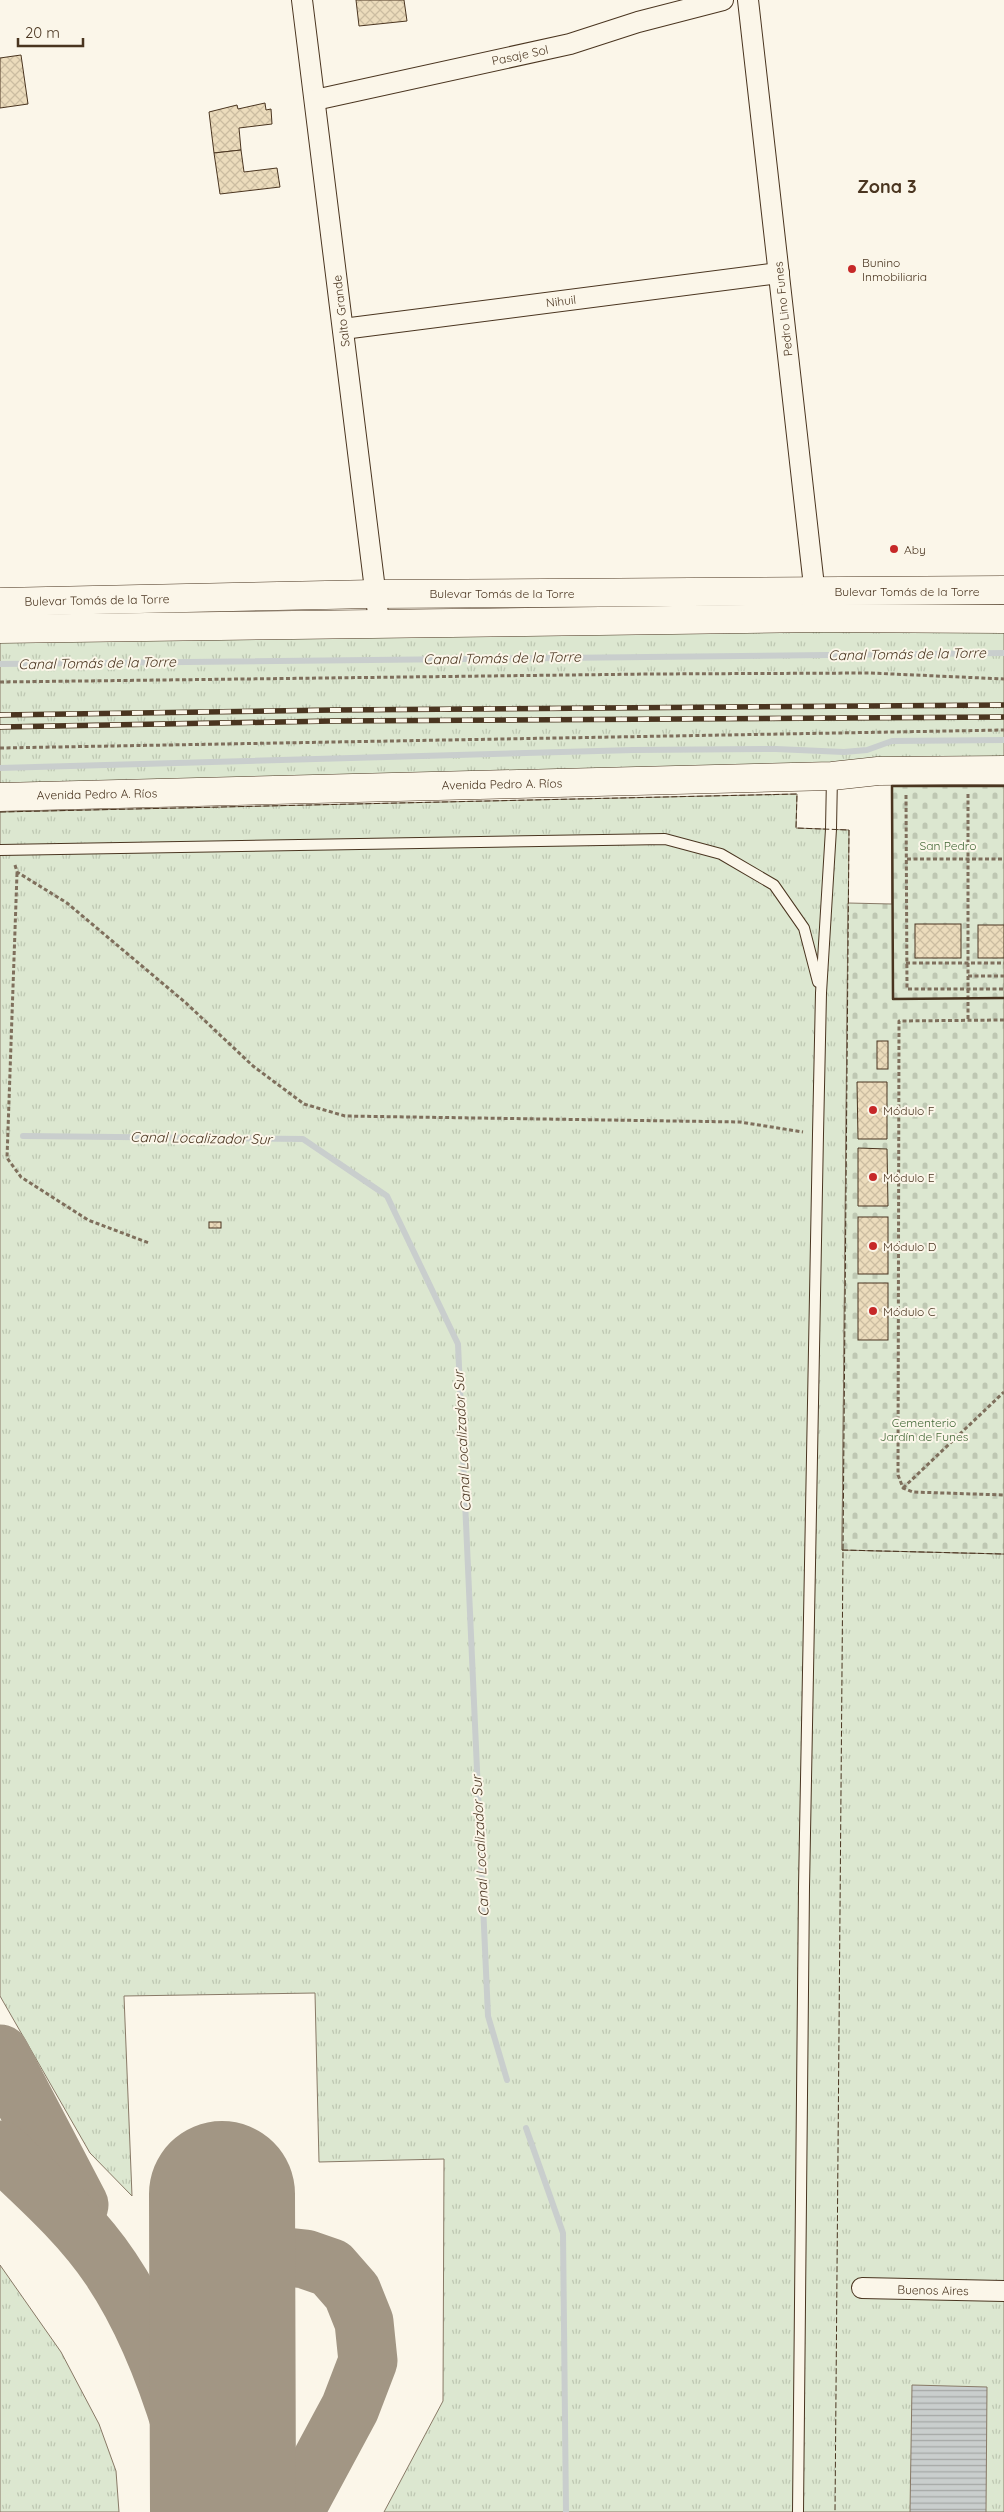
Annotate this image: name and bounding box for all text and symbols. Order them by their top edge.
scale bar [18,15,82,47]
text: 20 m [25,23,60,42]
street label: Pasaje Sol [490,42,550,68]
district label: Zona 3 [857,175,917,198]
place label: Bunino Inmobiliaria [862,255,927,284]
street label: Pedro Lino Funes [771,261,795,357]
marker: Bunino Inmobiliaria [846,263,858,275]
street label: Salto Grande [329,274,353,348]
street label: Nihuil [545,292,577,310]
place label: Aby [904,542,926,557]
marker: Aby [888,543,900,555]
street label: Bulevar Tomás de la Torre [834,584,980,599]
street label: Bulevar Tomás de la Torre [429,586,575,601]
street label: Bulevar Tomás de la Torre [24,591,170,609]
water label: Canal Tomás de la Torre [828,644,987,664]
water label: Canal Tomás de la Torre [423,648,582,668]
water label: Canal Tomás de la Torre [18,653,177,673]
street label: Avenida Pedro A. Ríos [442,775,563,793]
street label: Avenida Pedro A. Ríos [37,785,158,803]
park label: San Pedro [920,838,976,853]
place label: Módulo F [883,1103,935,1118]
marker: Módulo F [867,1104,879,1116]
water label: Canal Localizador Sur [130,1128,274,1148]
place label: Módulo E [883,1170,935,1185]
marker: Módulo E [867,1171,879,1183]
place label: Módulo D [883,1239,937,1254]
marker: Módulo D [867,1240,879,1252]
place label: Módulo C [883,1304,936,1319]
marker: Módulo C [867,1305,879,1317]
water label: Canal Localizador Sur [449,1368,475,1512]
park label: Cementerio Jardín de Funes [880,1415,969,1444]
water label: Canal Localizador Sur [467,1773,493,1917]
street label: Buenos Aires [897,2282,969,2298]

